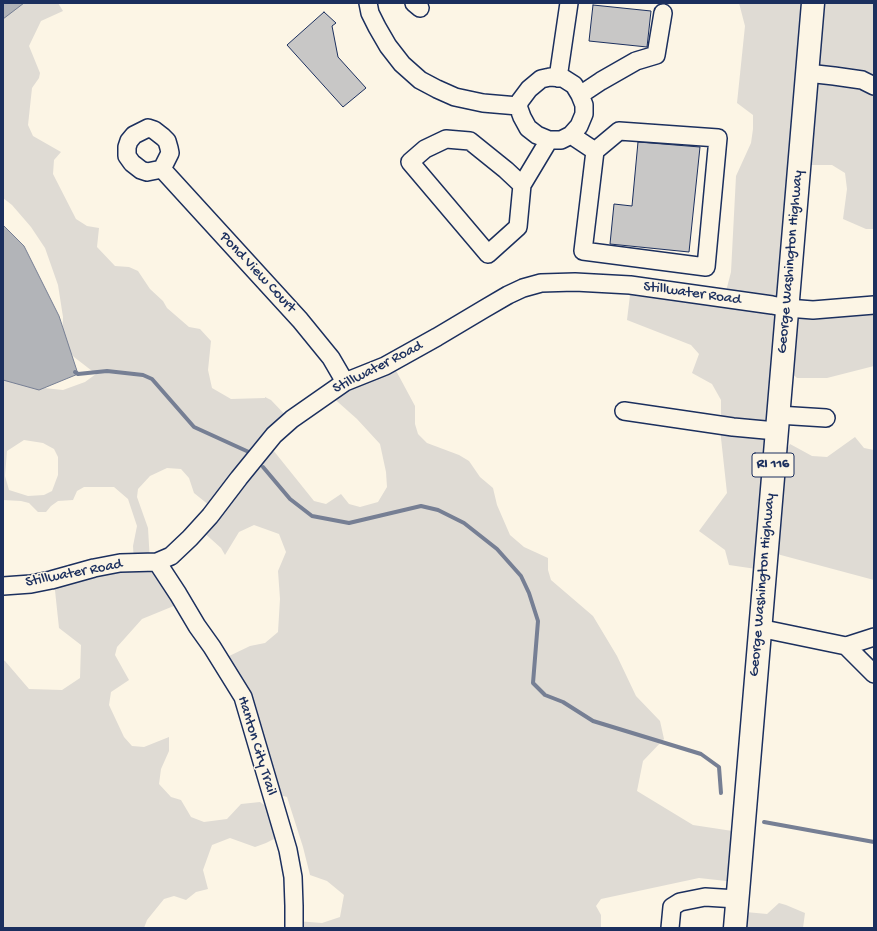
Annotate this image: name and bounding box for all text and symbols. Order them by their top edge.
street label: George Washington Highway [774,170,808,354]
street label: Pond View Court [215,229,299,317]
street label: Stillwater Road [642,278,742,310]
street label: Stillwater Road [330,338,426,398]
road number: RI 116 [752,453,794,477]
street label: George Washington Highway [746,493,780,677]
street label: Stillwater Road [24,556,124,592]
street label: Hanton City Trail [232,694,280,798]

